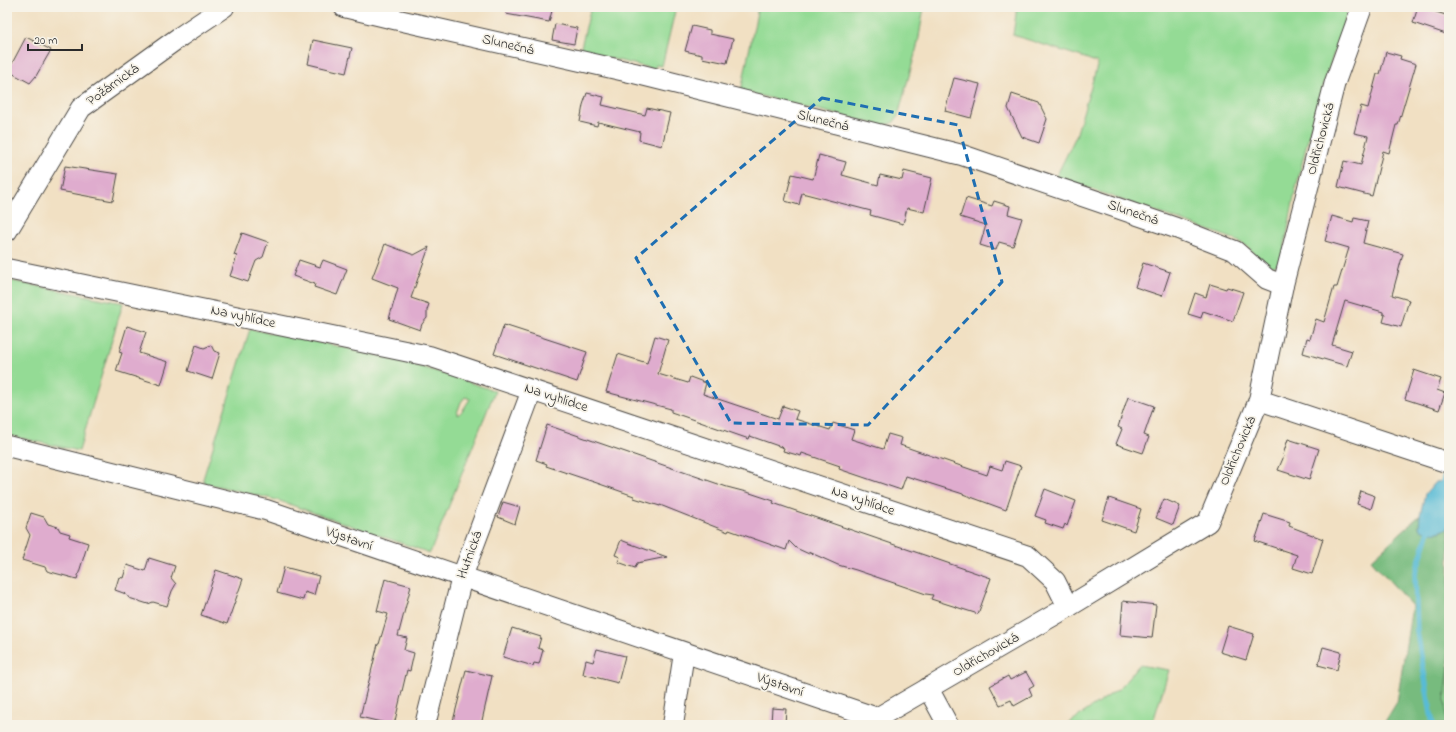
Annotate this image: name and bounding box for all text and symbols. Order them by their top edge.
scale bar [28,26,82,52]
street label: Slunečná [480,29,536,61]
text: 20 m [34,32,57,50]
street label: Požárnická [82,59,144,111]
street label: Oldřichovická [1301,101,1341,177]
street label: Slunečná [795,104,851,138]
street label: Slunečná [1105,194,1161,232]
street label: Na vyhlídce [209,300,278,335]
street label: Na vyhlídce [521,378,591,419]
street label: Oldřichovická [1214,413,1262,489]
street label: Na vyhlídce [828,480,898,523]
street label: Výstavní [321,521,376,558]
street label: Hutnická [452,528,488,582]
street label: Oldřichovická [949,627,1023,683]
street label: Výstavní [752,667,807,704]

